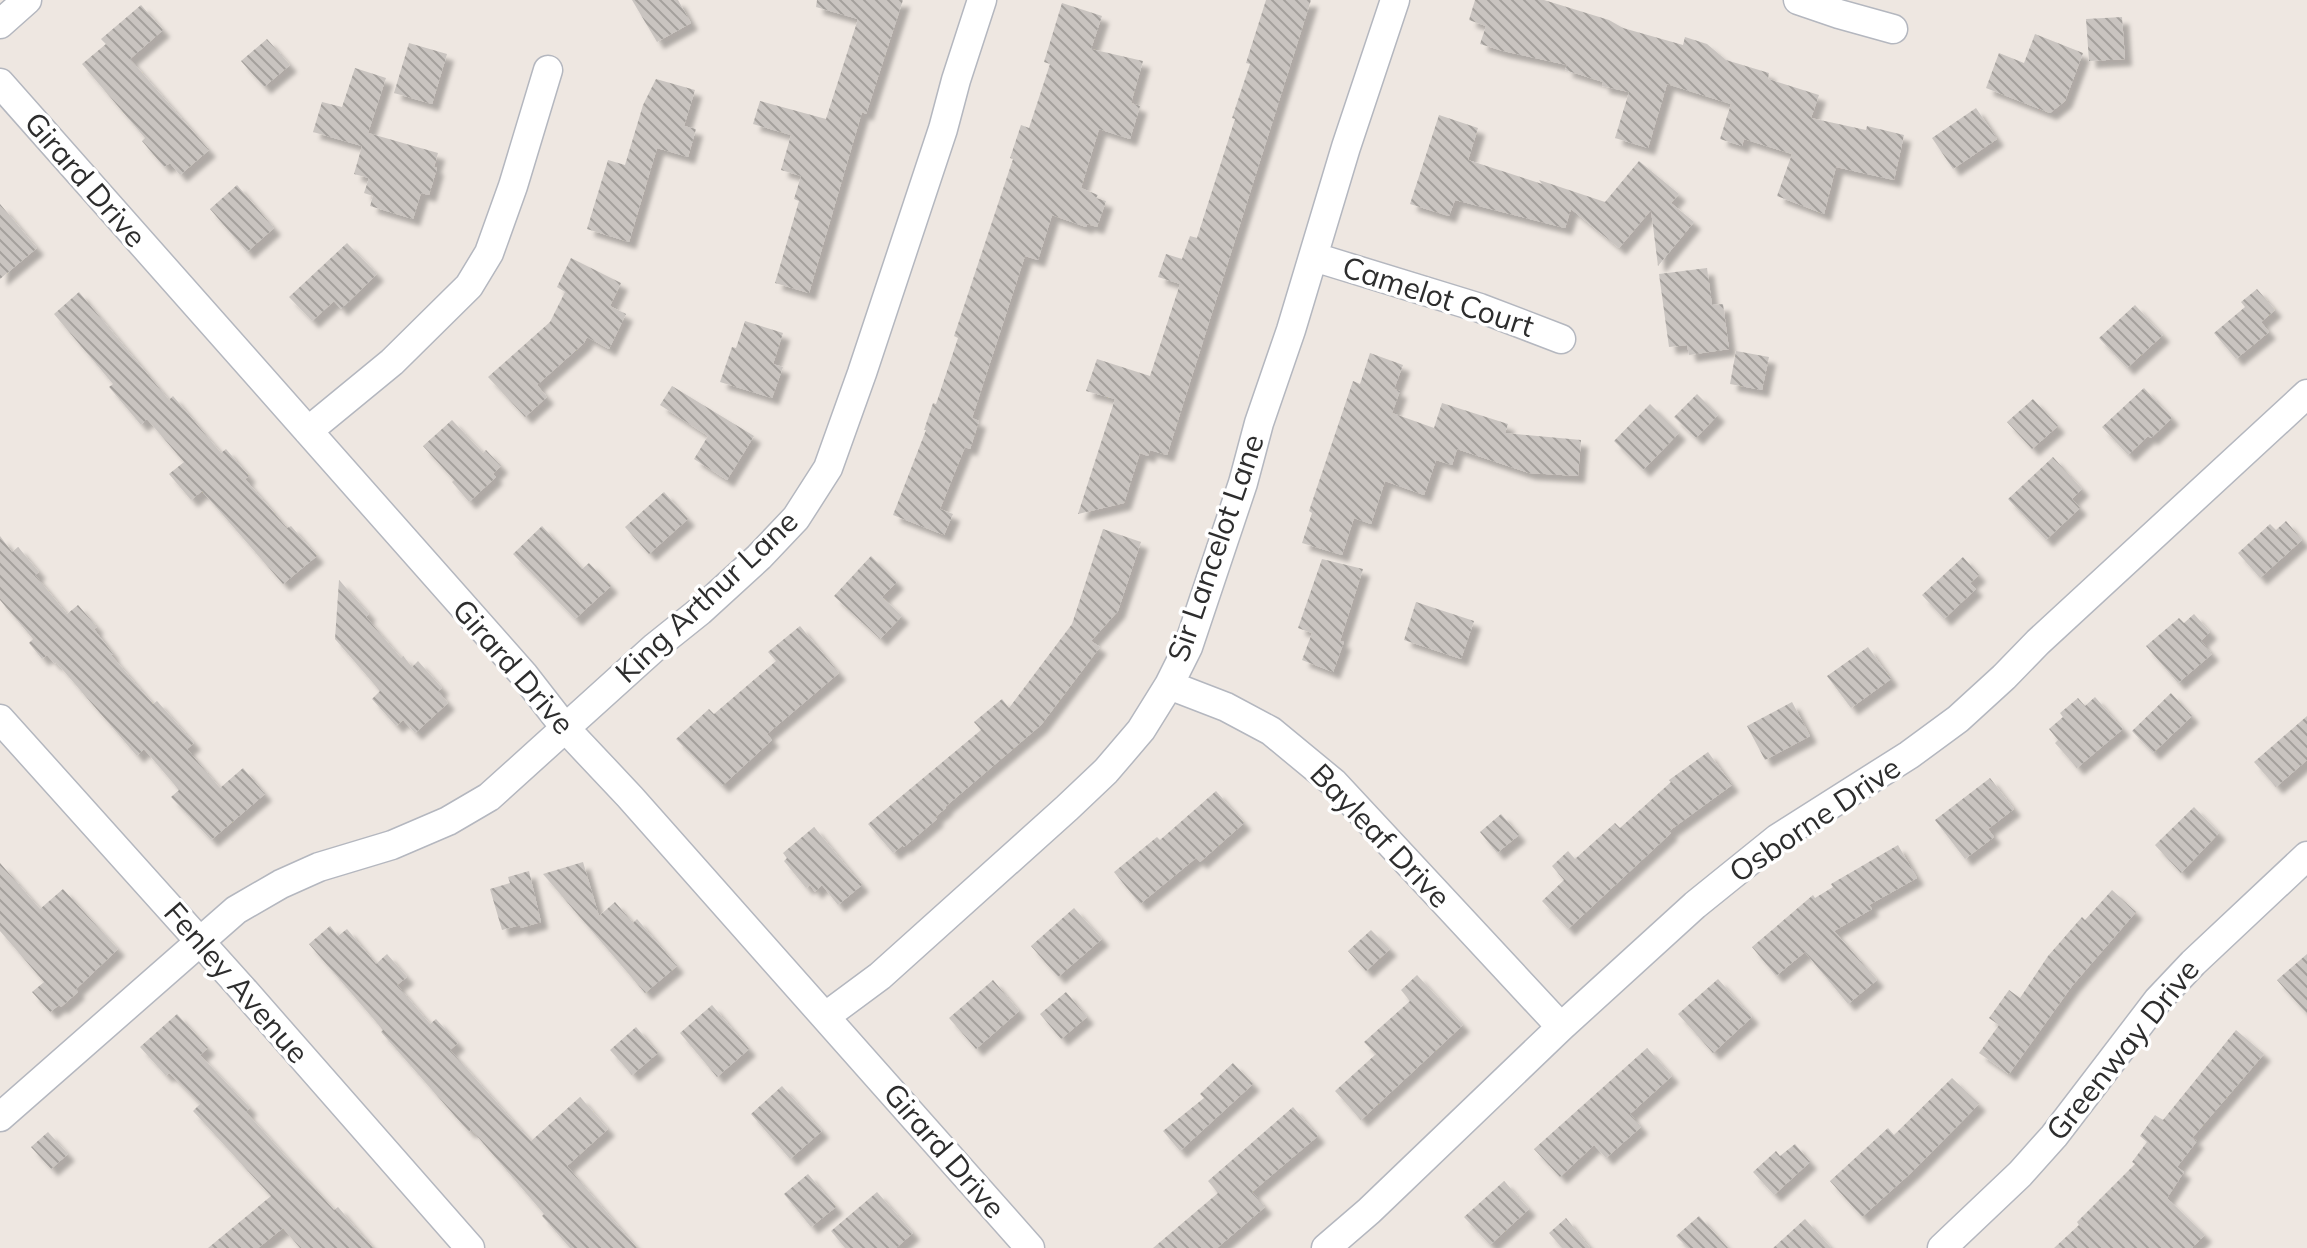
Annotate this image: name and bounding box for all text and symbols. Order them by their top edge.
street label: Girard Drive [17,104,155,255]
street label: Camelot Court [1338,247,1539,345]
street label: Sir Lancelot Lane [1158,429,1272,666]
street label: King Arthur Lane [607,502,805,691]
street label: Girard Drive [445,591,583,742]
street label: Osborne Drive [1722,748,1907,890]
street label: Bayleaf Drive [1302,755,1459,915]
street label: Fenley Avenue [156,894,317,1071]
street label: Greenway Drive [2037,951,2207,1148]
street label: Girard Drive [876,1075,1014,1226]

